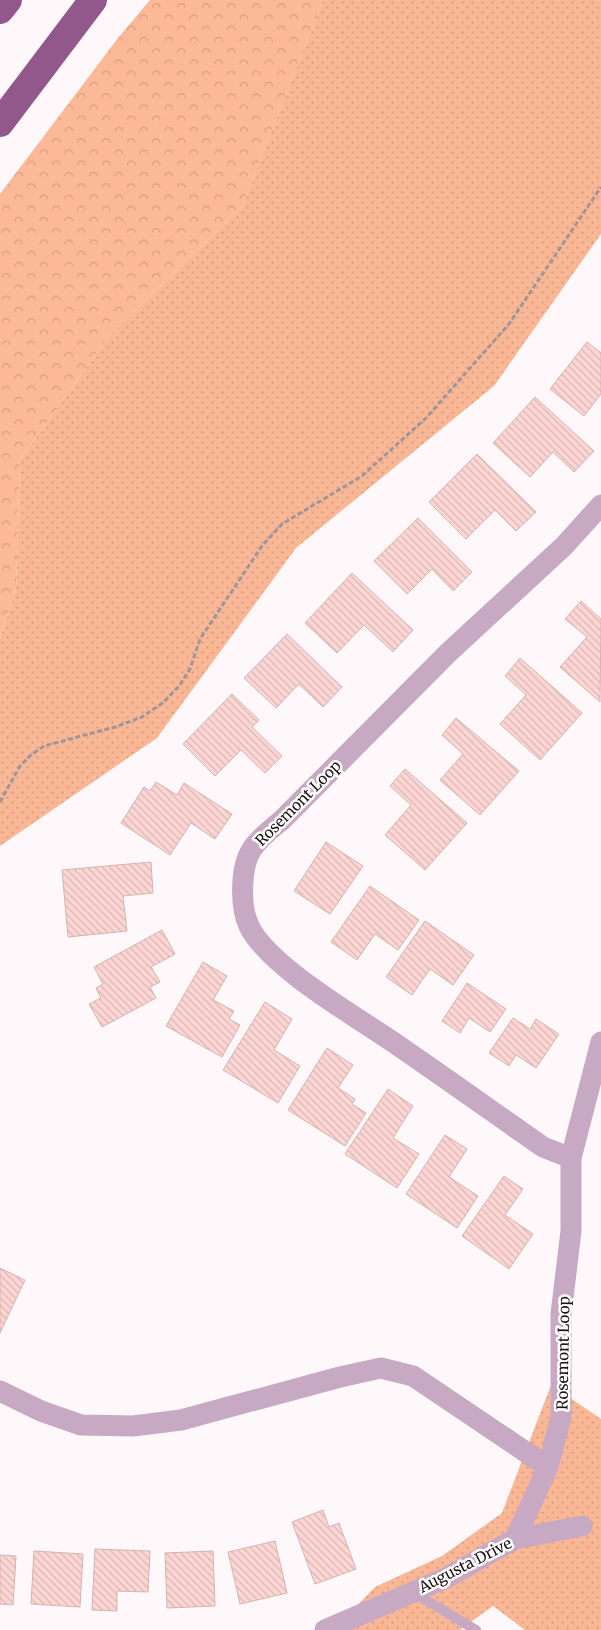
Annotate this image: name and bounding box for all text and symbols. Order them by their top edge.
street label: Rosemont Loop [251,756,345,850]
street label: Rosemont Loop [553,1296,573,1410]
street label: Augusta Drive [414,1533,515,1597]

